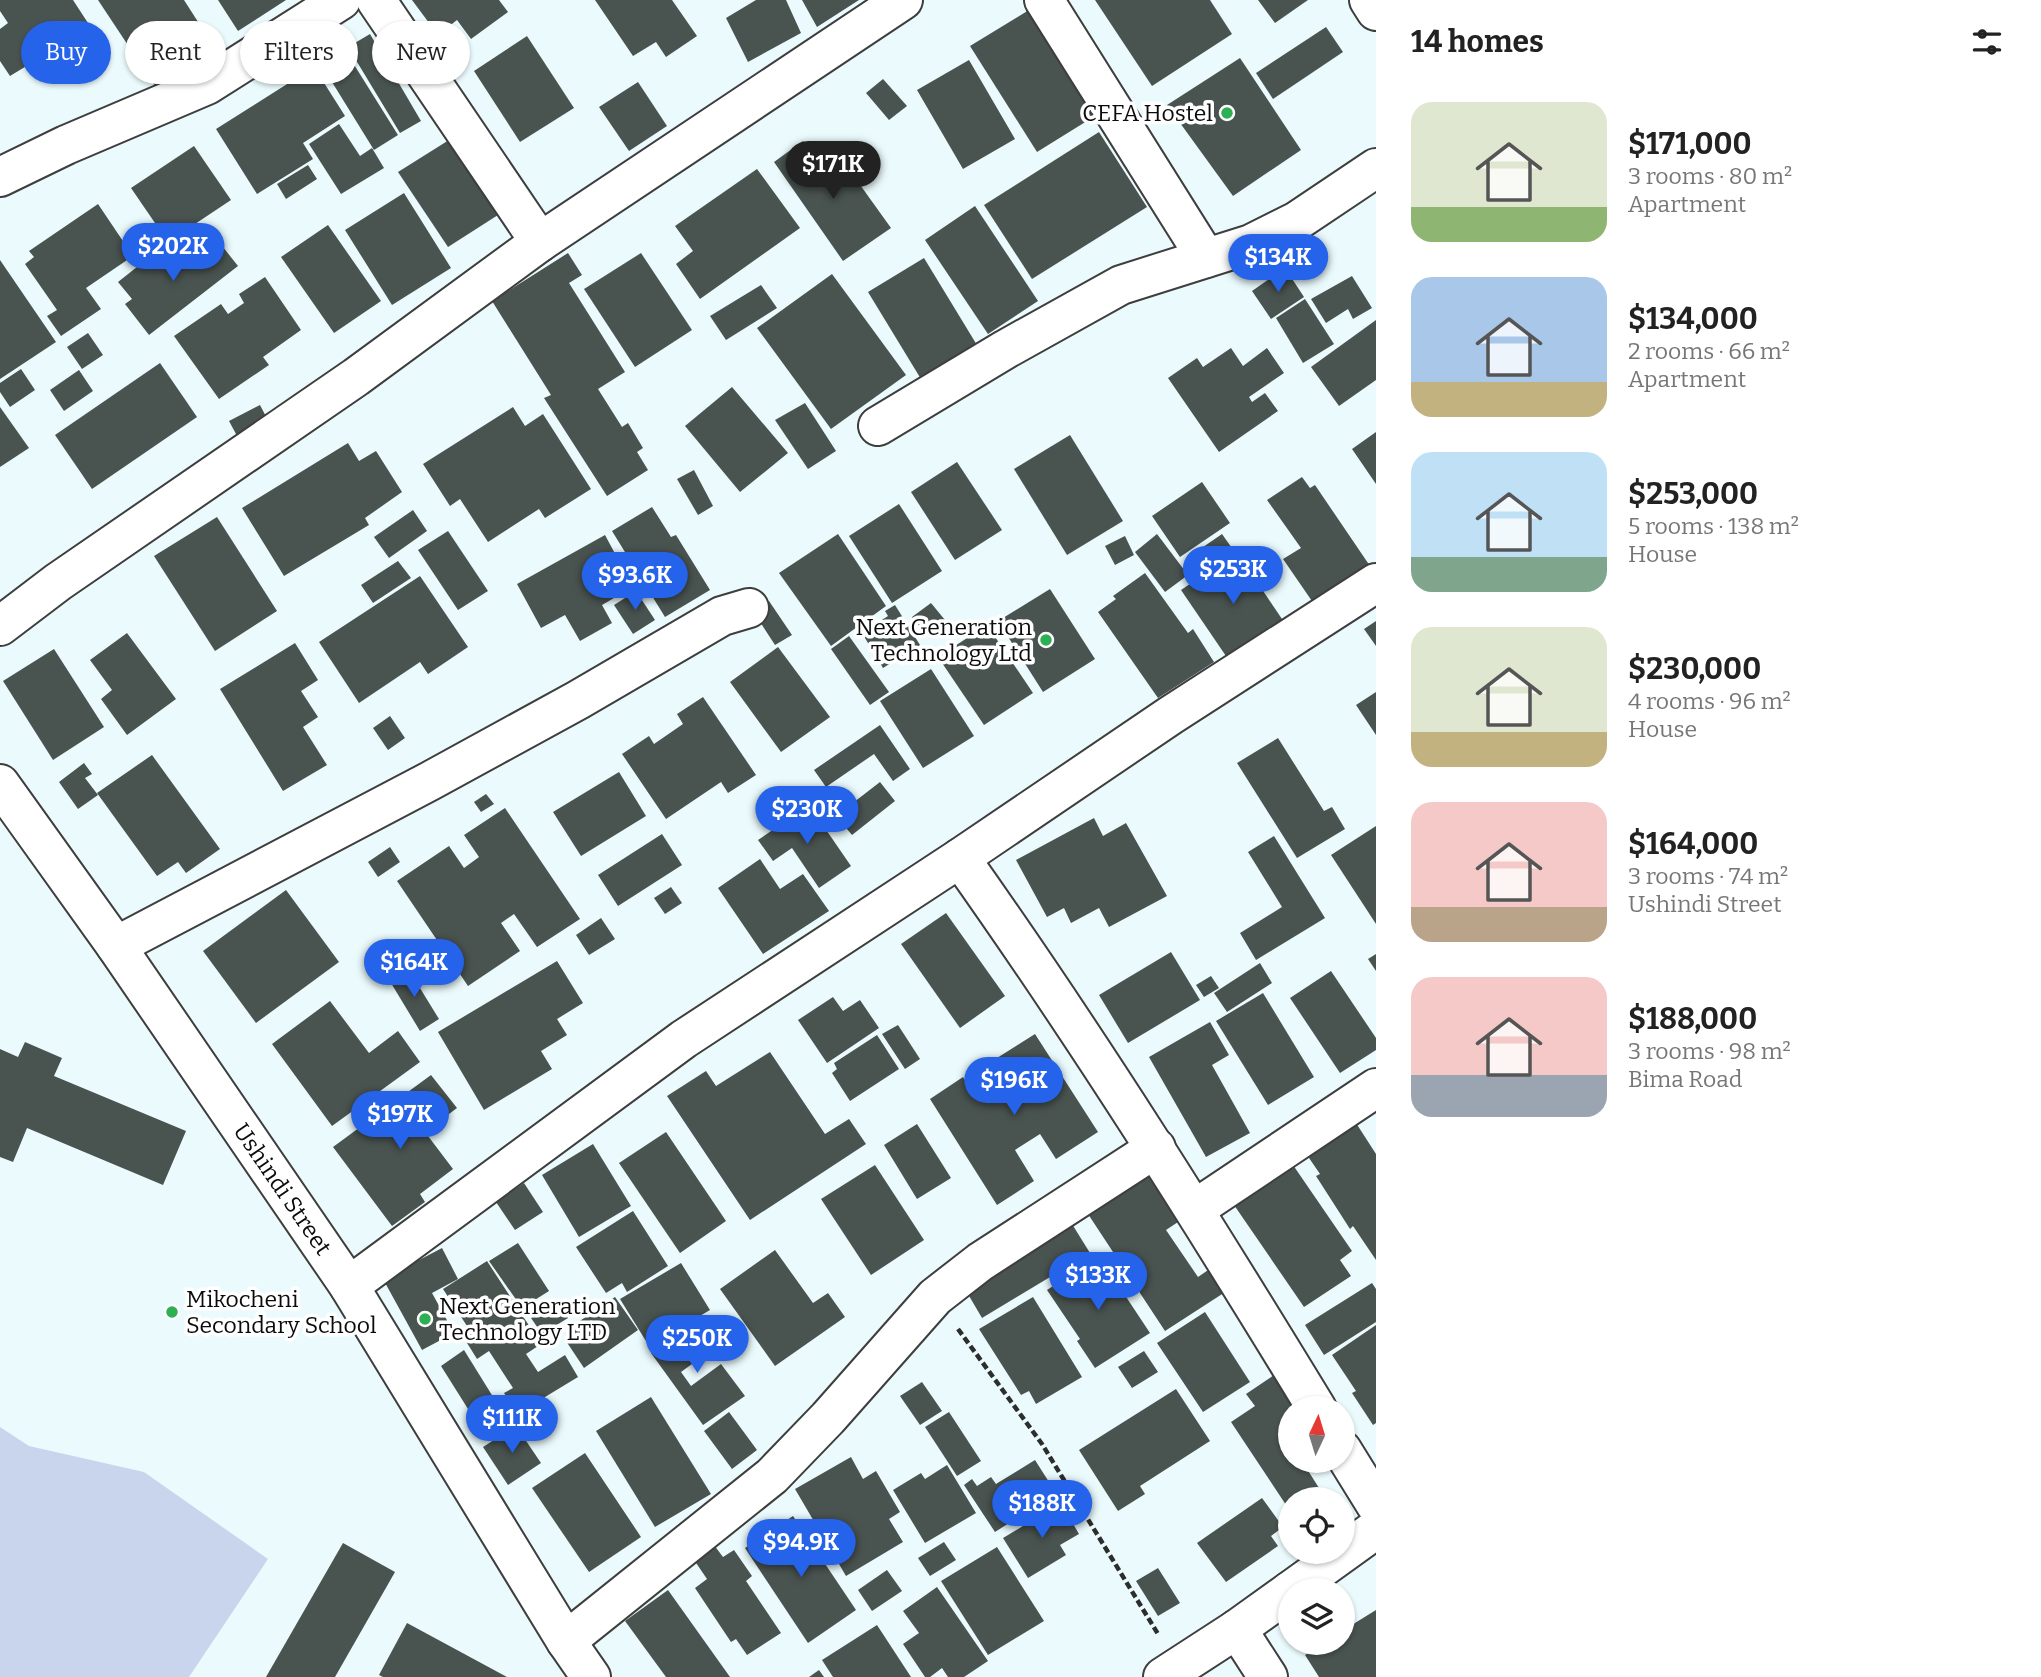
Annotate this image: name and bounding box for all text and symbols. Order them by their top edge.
chip: Buy [21,21,111,84]
chip: Rent [125,21,226,84]
chip: Filters [240,21,358,84]
chip: New [372,21,470,84]
icon: filters [1968,23,2006,61]
text: 14 homes [1411,24,1544,60]
place label: CEFA Hostel [1082,99,1213,127]
marker: CEFA Hostel [1219,105,1235,121]
text: $171,000 [1628,126,1752,162]
icon: home [1467,130,1551,214]
pin: $171K [784,142,882,201]
text: $171K [802,150,864,178]
text: 3 rooms · 80 m² [1628,162,1792,190]
text: Apartment [1628,190,1746,218]
pin: $202K [124,224,222,283]
text: $202K [138,232,208,260]
pin: $134K [1229,234,1327,294]
text: $134K [1244,243,1312,271]
text: $134,000 [1628,301,1758,337]
icon: home [1467,305,1551,389]
text: 2 rooms · 66 m² [1628,337,1790,365]
text: Apartment [1628,365,1746,393]
text: $253,000 [1628,476,1758,512]
icon: home [1467,480,1551,564]
text: 5 rooms · 138 m² [1628,512,1799,540]
text: House [1628,540,1697,568]
pin: $253K [1184,546,1282,606]
pin: $93.6K [578,552,692,612]
text: $253K [1199,555,1267,583]
text: $93.6K [598,561,672,589]
place label: Next Generation Technology Ltd [855,613,1032,667]
marker: Next Generation Technology Ltd [1038,632,1054,648]
text: $230,000 [1628,651,1761,687]
icon: home [1467,655,1551,739]
text: 4 rooms · 96 m² [1628,687,1791,715]
text: House [1628,715,1697,743]
pin: $230K [758,786,856,846]
text: $230K [771,795,843,823]
text: $164,000 [1628,826,1758,862]
icon: home [1467,830,1551,914]
text: 3 rooms · 74 m² [1628,862,1788,890]
text: Ushindi Street [1628,890,1781,918]
pin: $164K [365,940,463,999]
text: $164K [380,948,448,976]
text: $188,000 [1628,1001,1757,1037]
icon: home [1467,1005,1551,1089]
text: 3 rooms · 98 m² [1628,1037,1791,1065]
pin: $196K [965,1058,1063,1117]
text: Bima Road [1628,1065,1742,1093]
text: $196K [980,1066,1048,1094]
pin: $197K [351,1092,449,1151]
text: $197K [367,1100,433,1128]
street label: Ushindi Street [228,1118,338,1260]
pin: $133K [1049,1252,1147,1312]
text: $133K [1065,1261,1131,1289]
place label: Mikocheni Secondary School [186,1285,377,1339]
place label: Next Generation Technology LTD [439,1292,616,1346]
marker: Mikocheni Secondary School [164,1304,180,1320]
marker: Next Generation Technology LTD [417,1311,433,1327]
pin: $250K [648,1316,746,1375]
text: $250K [662,1324,732,1352]
pin: $111K [463,1396,561,1455]
north arrow [1278,1396,1354,1474]
map controls [1278,1396,1355,1655]
text: $111K [482,1404,542,1432]
pin: $188K [993,1480,1091,1540]
button: locate [1278,1487,1355,1564]
text: $188K [1008,1489,1076,1517]
pin: $94.9K [744,1520,858,1579]
text: $94.9K [763,1528,839,1556]
button: layers [1278,1578,1355,1655]

